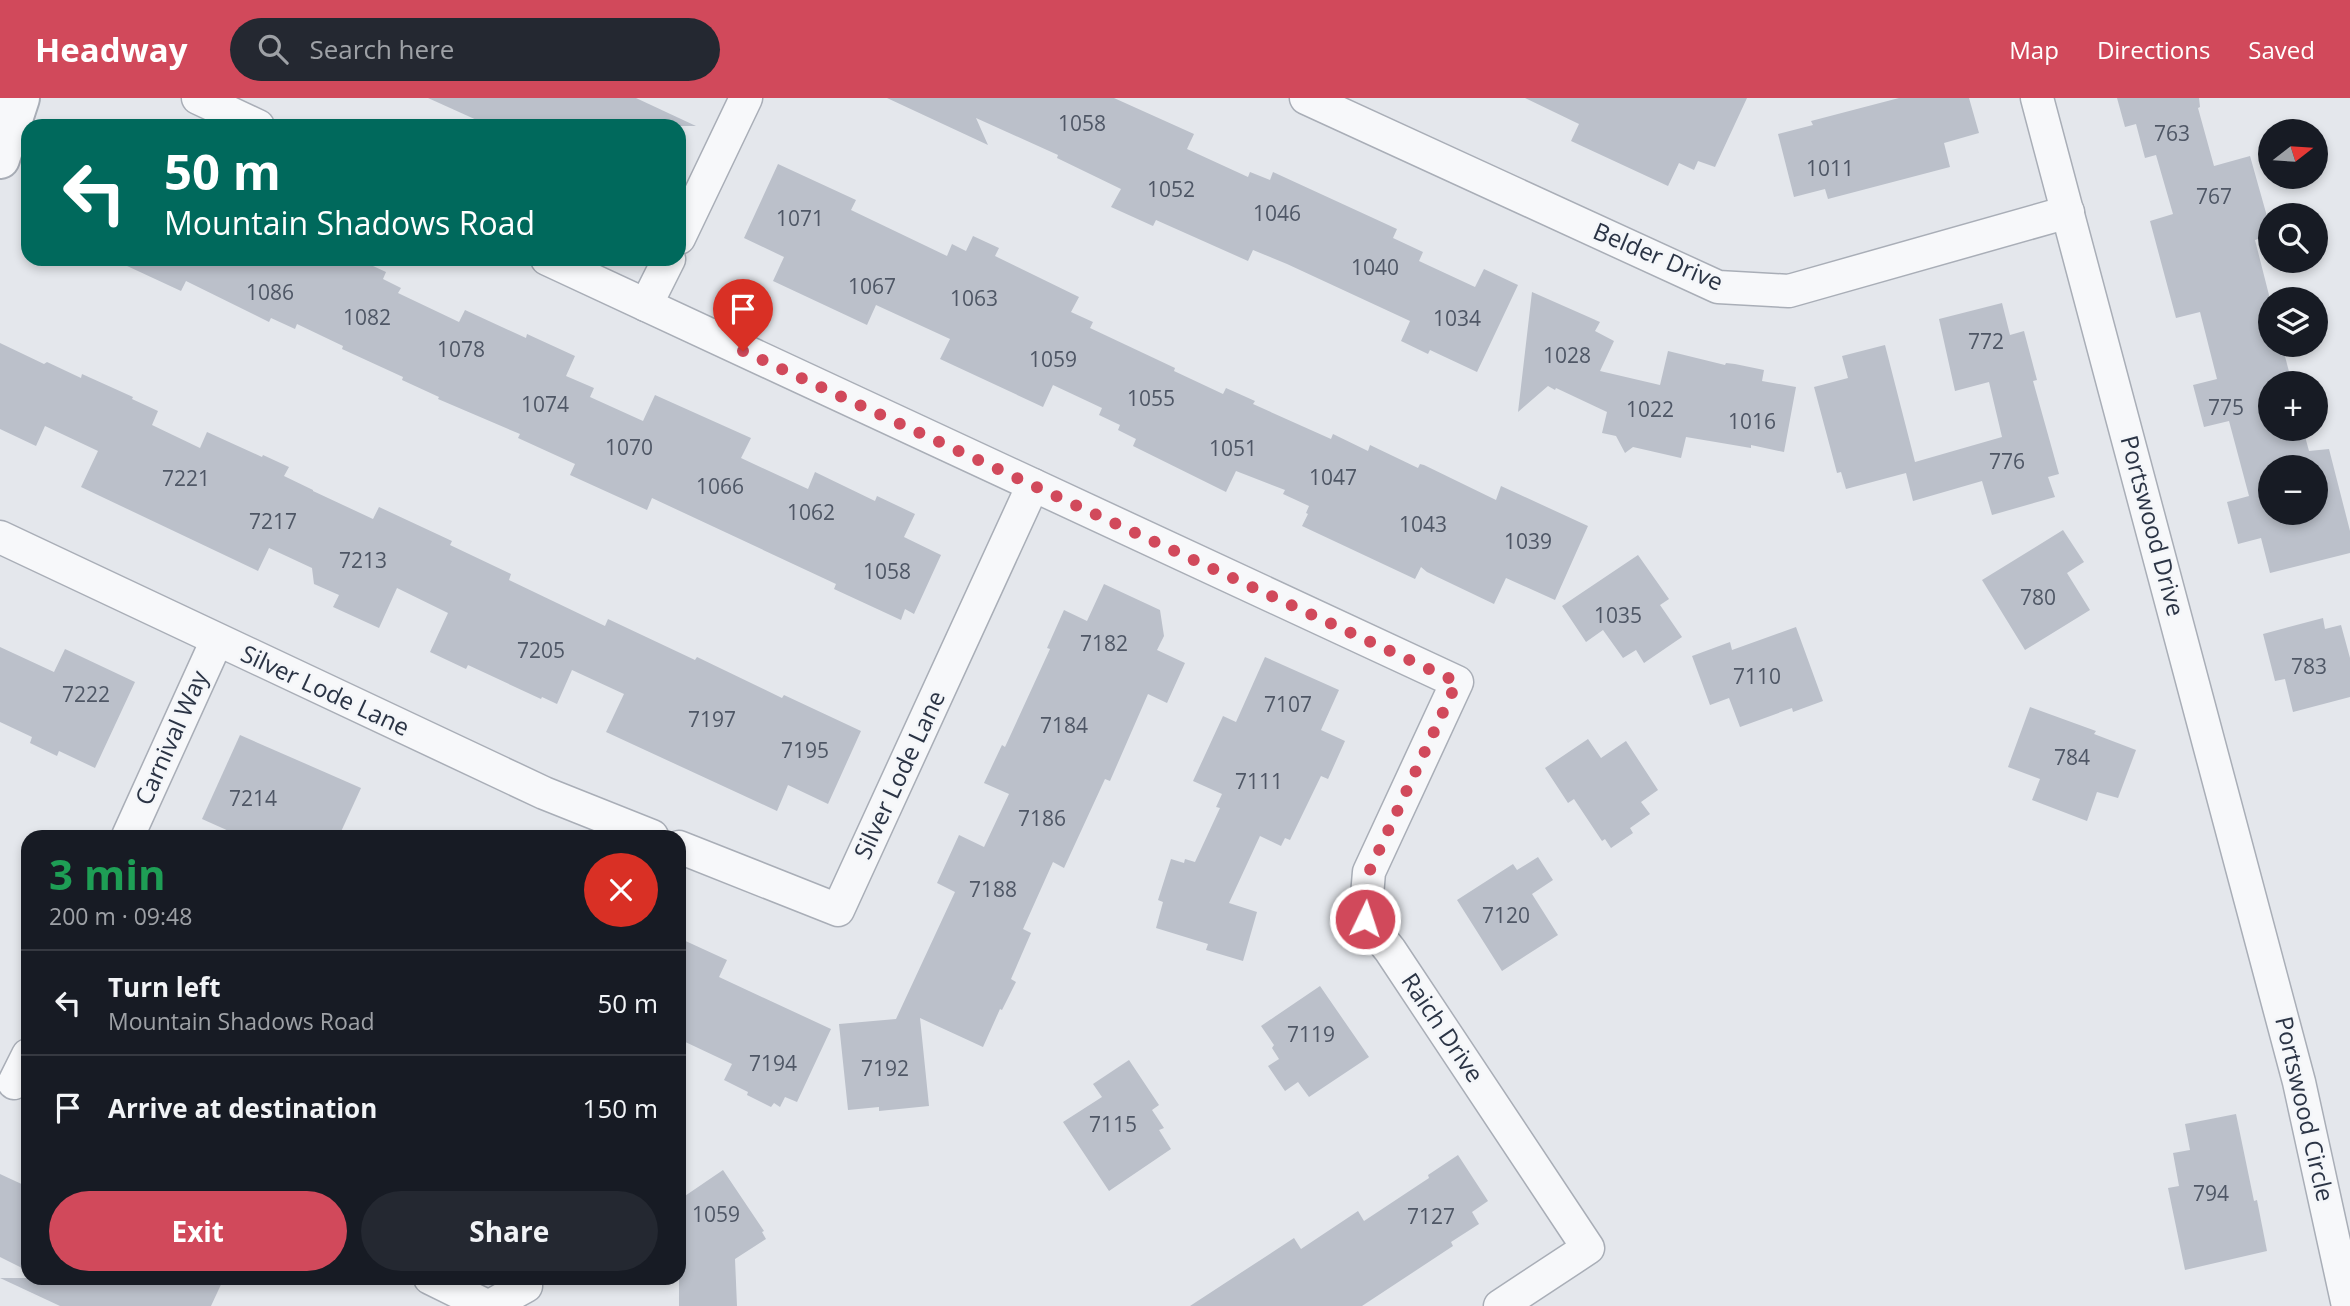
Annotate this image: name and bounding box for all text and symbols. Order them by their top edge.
search box [230,18,720,81]
text: Headway [35,27,188,72]
icon: search [254,30,292,68]
text: Search here [310,31,454,67]
text: Map [2009,33,2059,66]
text: Directions [2097,33,2210,66]
text: Saved [2248,33,2315,66]
house number: 1058 [1058,109,1106,137]
house number: 763 [2154,119,2190,147]
north arrow [2258,119,2328,189]
map controls [2258,119,2328,525]
text: 50 m [164,138,281,204]
icon: left [49,147,140,238]
house number: 1011 [1806,154,1854,182]
house number: 1052 [1147,175,1195,203]
house number: 767 [2196,182,2232,210]
house number: 1046 [1253,199,1301,227]
text: Mountain Shadows Road [164,201,535,244]
button: search [2258,203,2328,273]
house number: 1071 [776,204,824,232]
street label: Belder Drive [1589,213,1729,298]
house number: 1040 [1351,253,1399,281]
house number: 1067 [848,272,896,300]
house number: 1086 [246,278,294,306]
pin [713,279,773,351]
house number: 1063 [950,284,998,312]
button: layers [2258,287,2328,357]
icon: arrive [724,290,762,328]
house number: 1082 [343,303,391,331]
house number: 1034 [1433,304,1481,332]
house number: 772 [1968,327,2004,355]
house number: 1078 [437,335,485,363]
house number: 1028 [1543,341,1591,369]
house number: 1059 [1029,345,1077,373]
button: + [2258,371,2328,441]
house number: 1055 [1127,384,1175,412]
house number: 1074 [521,390,569,418]
house number: 775 [2208,393,2244,421]
house number: 1022 [1626,395,1674,423]
house number: 1016 [1728,407,1776,435]
street label: Portswood Drive [2113,432,2193,620]
house number: 1070 [605,433,653,461]
house number: 1051 [1209,434,1257,462]
house number: 776 [1989,447,2025,475]
button: − [2258,455,2328,525]
house number: 1047 [1309,463,1357,491]
house number: 7221 [162,464,210,492]
house number: 1066 [696,472,744,500]
house number: 1062 [787,498,835,526]
house number: 7217 [249,507,297,535]
house number: 1043 [1399,510,1447,538]
house number: 1039 [1504,527,1552,555]
house number: 7213 [339,546,387,574]
house number: 1058 [863,557,911,585]
house number: 780 [2020,583,2056,611]
house number: 1035 [1594,601,1642,629]
house number: 7182 [1080,629,1128,657]
street label: Silver Lode Lane [236,636,415,743]
house number: 7205 [517,636,565,664]
house number: 783 [2291,652,2327,680]
house number: 7110 [1733,662,1781,690]
street label: Carnival Way [126,664,215,810]
house number: 7222 [62,680,110,708]
street label: Silver Lode Lane [845,685,952,864]
house number: 7107 [1264,690,1312,718]
house number: 7197 [688,705,736,733]
house number: 7184 [1040,711,1088,739]
house number: 7195 [781,736,829,764]
house number: 784 [2054,743,2090,771]
house number: 7111 [1235,767,1283,795]
house number: 7214 [229,784,277,812]
house number: 7186 [1018,804,1066,832]
text: 3 min [49,845,166,902]
button: close [584,853,658,927]
house number: 7188 [969,875,1017,903]
position arrow [1328,882,1402,956]
text: 200 m · 09:48 [49,900,192,932]
house number: 7120 [1482,901,1530,929]
street label: Raich Drive [1395,966,1492,1088]
text: Turn left [108,969,220,1005]
icon: left [49,984,87,1022]
text: 50 m [597,985,658,1021]
text: Mountain Shadows Road [108,1005,375,1037]
street label: Portswood Circle [2268,1013,2343,1204]
house number: 7119 [1287,1020,1335,1048]
house number: 7194 [749,1049,797,1077]
house number: 7192 [861,1054,909,1082]
icon: arrive [49,1089,87,1127]
text: Arrive at destination [108,1090,377,1126]
text: 150 m [583,1090,658,1126]
house number: 7115 [1089,1110,1137,1138]
house number: 794 [2193,1179,2229,1207]
button: Exit [49,1191,347,1271]
button: Share [361,1191,658,1271]
house number: 1059 [692,1200,740,1228]
house number: 7127 [1407,1202,1455,1230]

